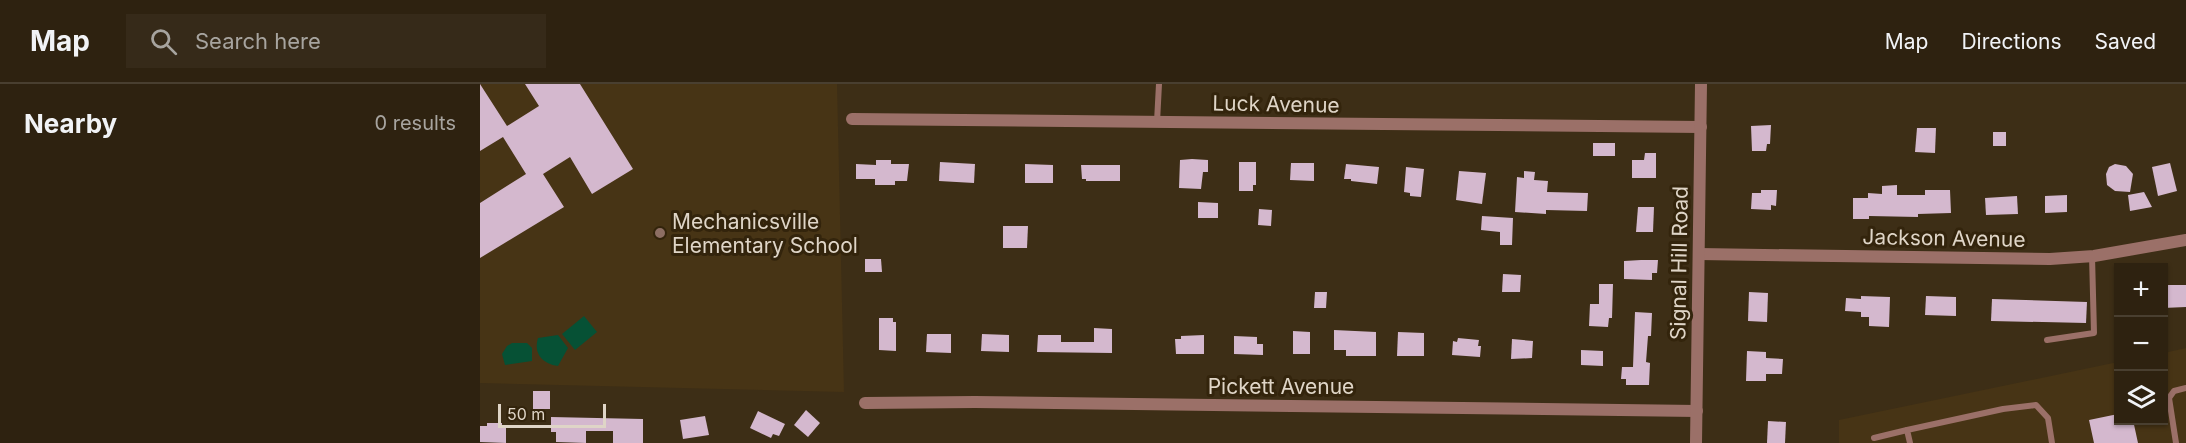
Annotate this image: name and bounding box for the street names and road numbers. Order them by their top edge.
street label: Luck Avenue [1212,90,1340,118]
street label: Signal Hill Road [1665,186,1693,340]
street label: Jackson Avenue [1862,224,2026,252]
street label: Pickett Avenue [1208,374,1354,399]

